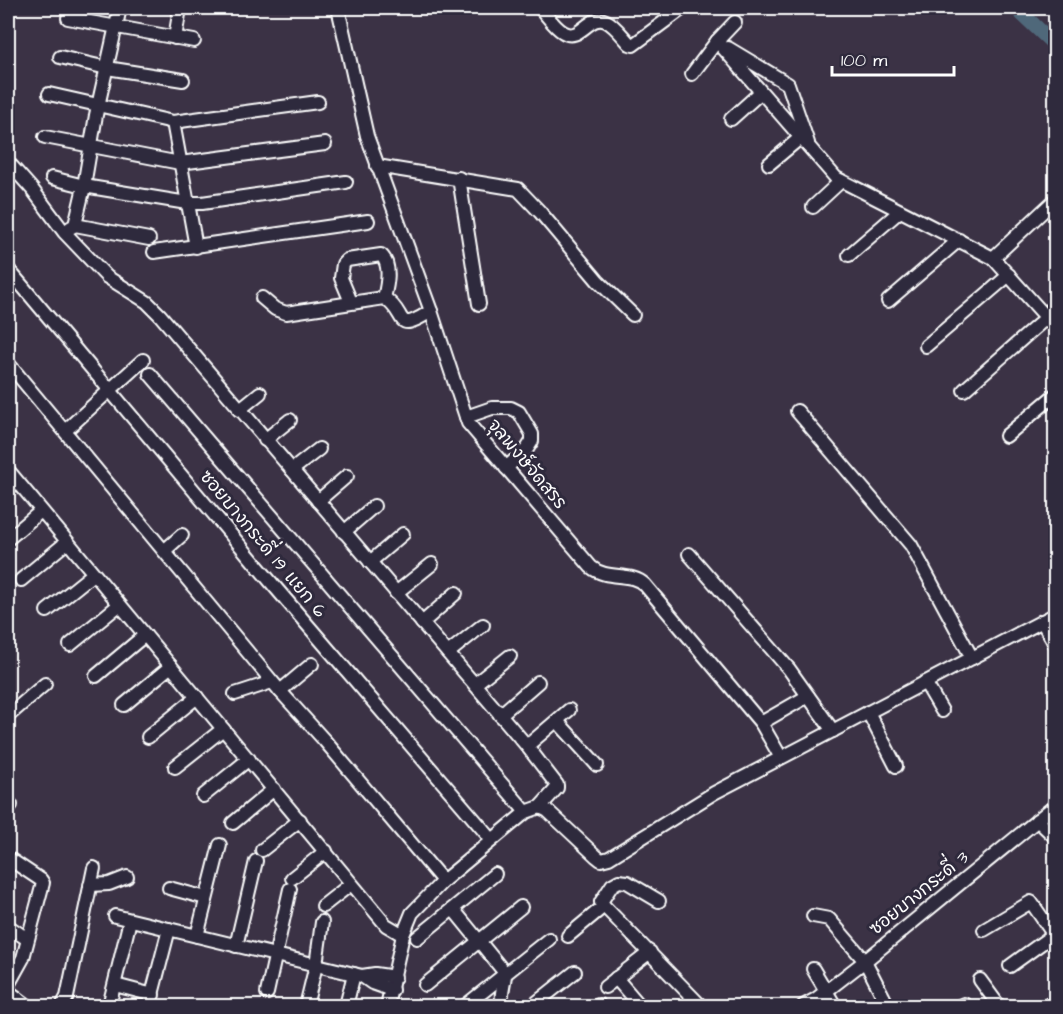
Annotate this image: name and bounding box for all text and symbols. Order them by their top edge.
scale bar [832,39,954,77]
text: 100 m [841,48,887,73]
street label: จุลพงษ์จัดสรร [481,413,573,515]
street label: ซอยบางกระดี่ 19 แยก 6 [194,461,337,623]
street label: ซอยบางกระดี่ 3 [860,840,974,941]

